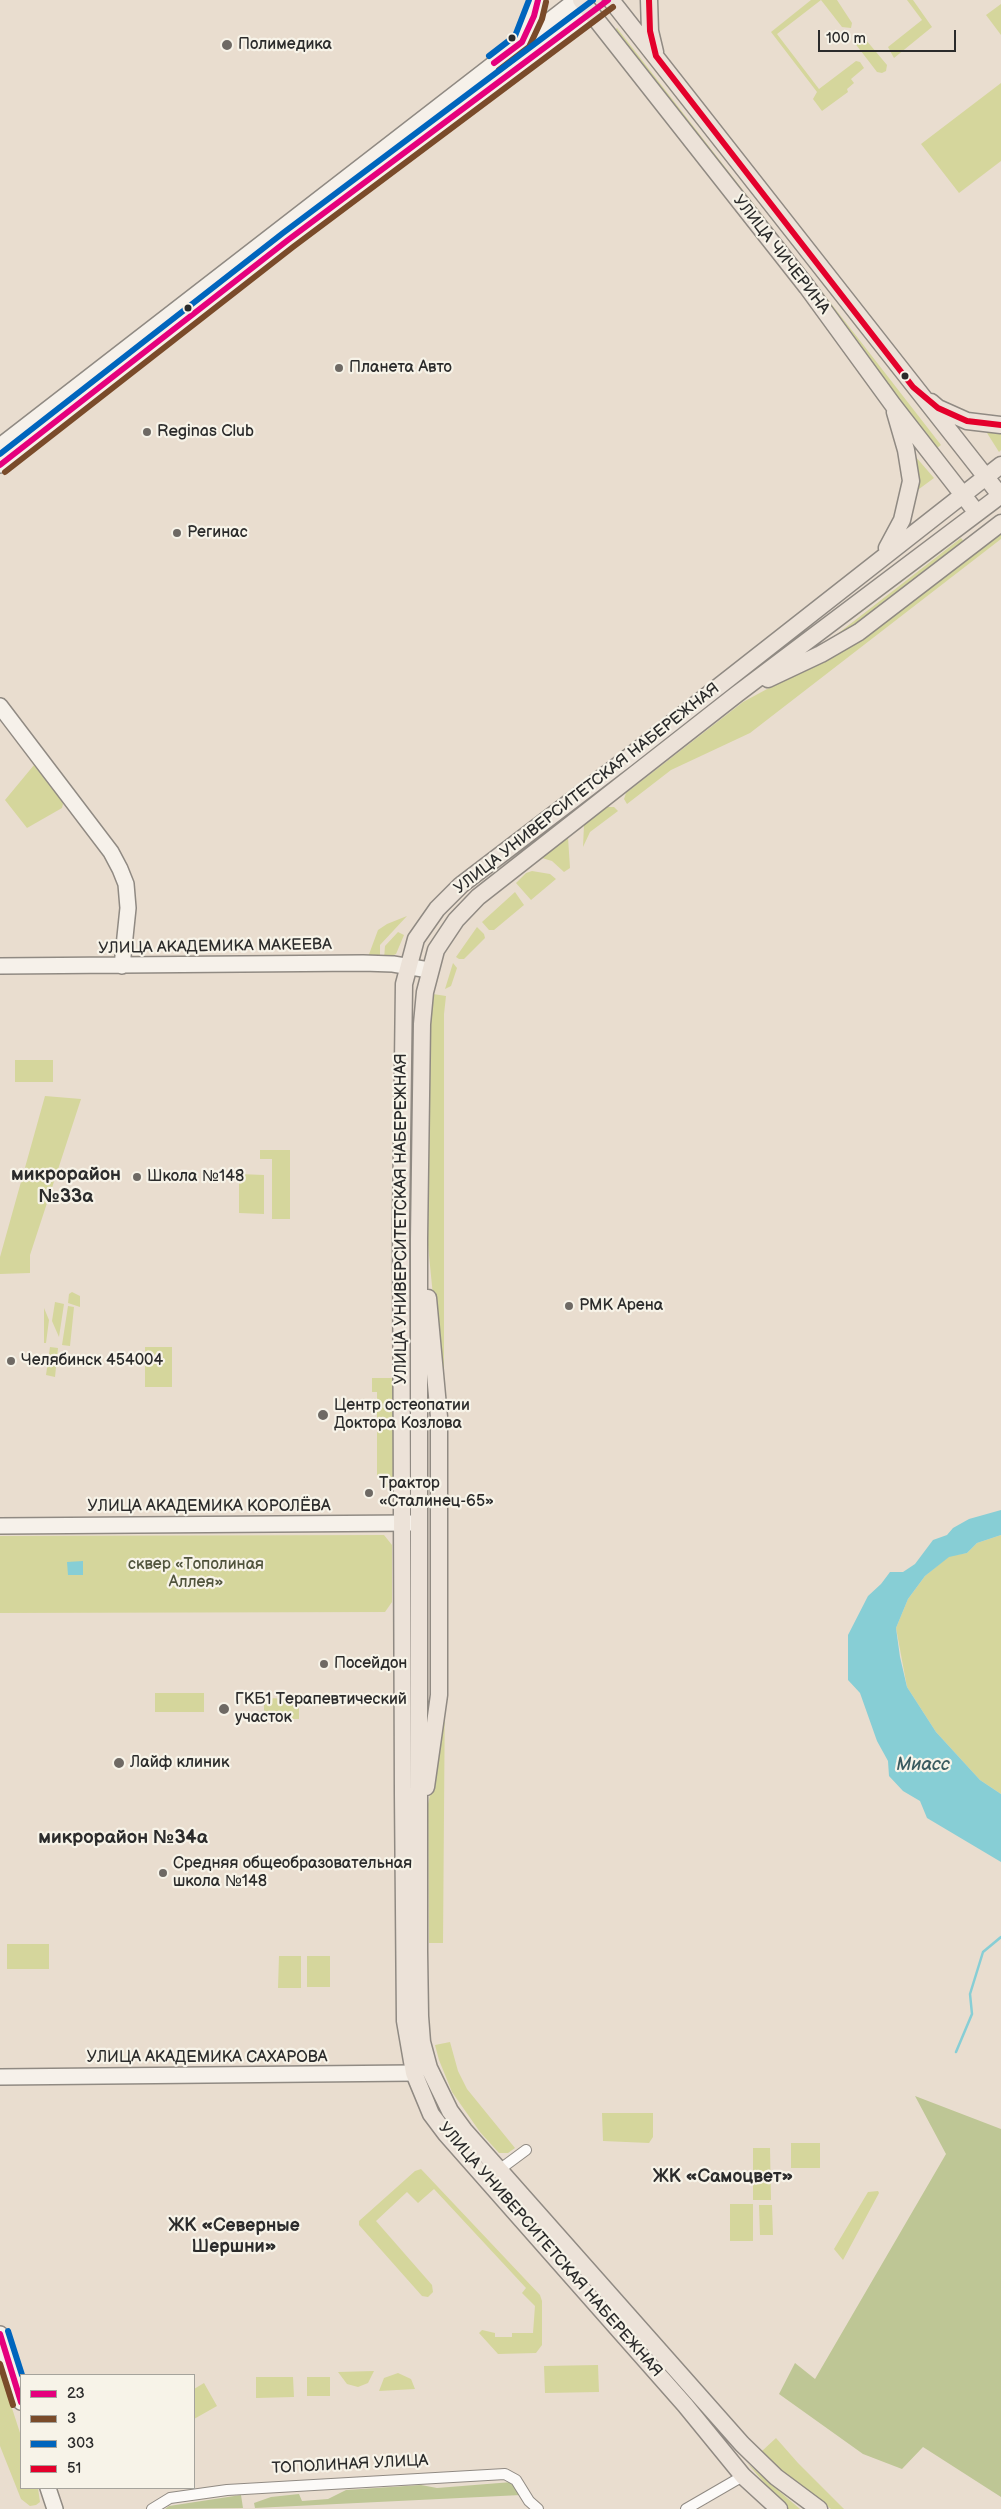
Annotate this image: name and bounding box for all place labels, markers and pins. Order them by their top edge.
unlabelled marker [507,33,517,43]
place label: Полимедика [238,35,332,55]
marker: Полимедика [220,38,234,52]
unlabelled marker [183,303,193,313]
place label: Планета Авто [349,358,452,378]
marker: Планета Авто [333,362,345,374]
unlabelled marker [900,371,910,381]
place label: Reginas Club [157,422,254,442]
marker: Reginas Club [141,426,153,438]
place label: Регинас [187,523,248,543]
marker: Регинас [171,527,183,539]
place label: Школа №148 [147,1167,244,1187]
marker: Школа №148 [131,1171,143,1183]
place label: РМК Арена [579,1296,663,1316]
marker: РМК Арена [563,1300,575,1312]
place label: Челябинск 454004 [21,1351,163,1371]
marker: Челябинск 454004 [5,1355,17,1367]
place label: Центр остеопатии Доктора Козлова [334,1396,470,1434]
marker: Центр остеопатии Доктора Козлова [316,1408,330,1422]
place label: Трактор «Сталинец-65» [379,1474,494,1512]
marker: Трактор «Сталинец-65» [363,1487,375,1499]
place label: Посейдон [334,1654,407,1674]
marker: Посейдон [318,1658,330,1670]
place label: ГКБ1 Терапевтический участок [235,1690,407,1728]
marker: ГКБ1 Терапевтический участок [217,1702,231,1716]
place label: Лайф клиник [130,1753,230,1773]
marker: Лайф клиник [112,1756,126,1770]
place label: Средняя общеобразовательная школа №148 [173,1854,412,1892]
marker: Средняя общеобразовательная школа №148 [157,1867,169,1879]

